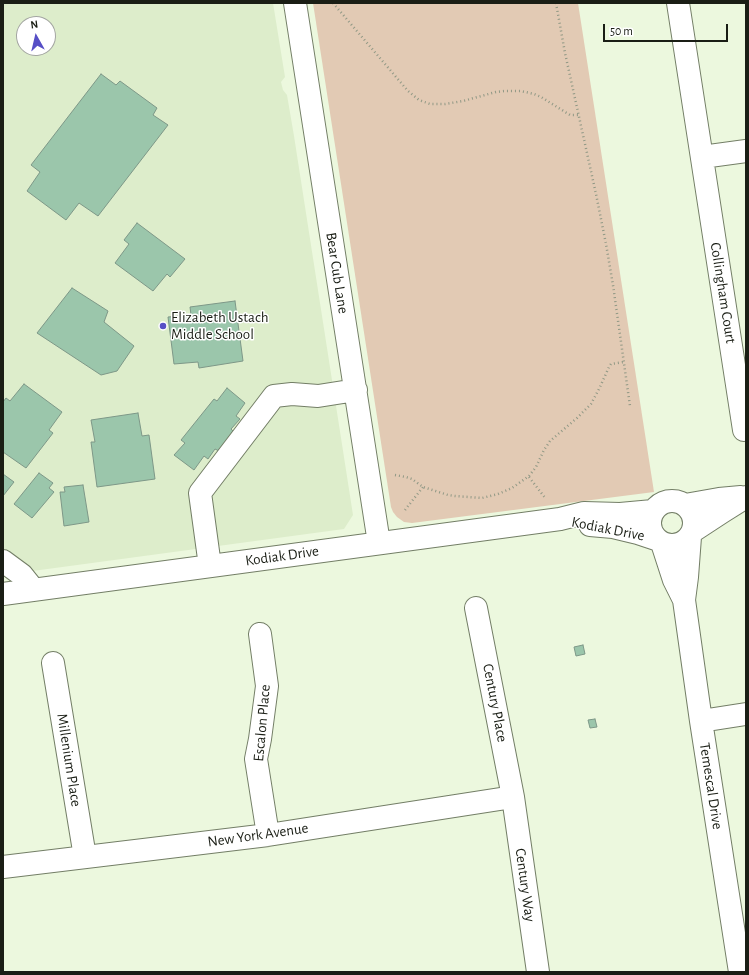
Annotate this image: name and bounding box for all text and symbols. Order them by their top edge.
north arrow [16,16,56,56]
scale bar [605,16,730,42]
text: N [30,19,39,31]
text: 50 m [610,25,633,37]
street label: Bear Cub Lane [322,231,352,315]
street label: Collingham Court [706,241,740,345]
place label: Elizabeth Ustach Middle School [171,308,269,343]
marker: Elizabeth Ustach Middle School [158,321,168,331]
street label: Kodiak Drive [570,513,646,545]
street label: Kodiak Drive [244,542,320,570]
street label: Century Place [479,662,511,744]
street label: Escalon Place [250,684,274,762]
street label: Millenium Place [53,712,85,808]
street label: Temescal Drive [695,741,727,831]
street label: New York Avenue [206,819,310,851]
street label: Century Way [511,847,539,923]

